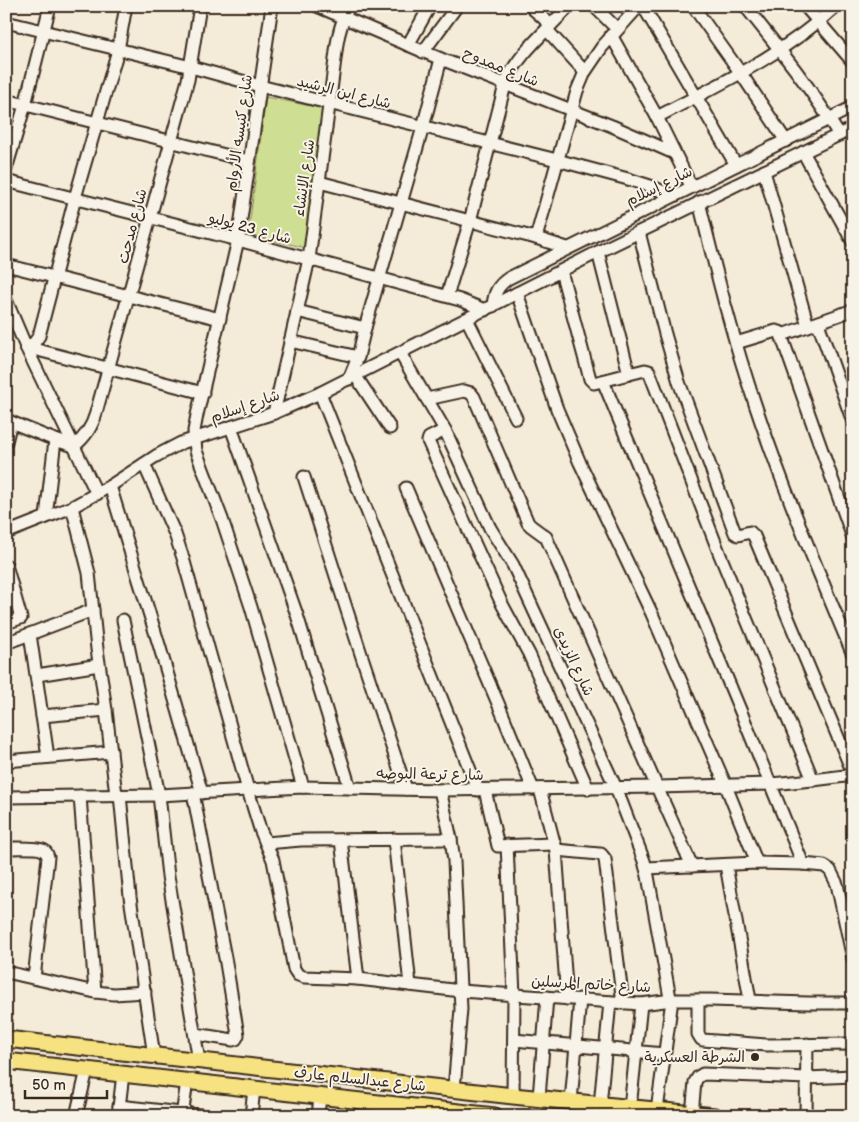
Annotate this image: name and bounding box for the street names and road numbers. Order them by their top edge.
street label: شارع ممدوح [460,44,542,91]
street label: شارع ابن الرشيد [295,72,393,113]
street label: شارع كنيسه الأروام [221,73,258,193]
street label: شارع الإنشاء [290,138,319,218]
street label: شارع إسلام [623,162,696,212]
street label: شارع مدحت [113,187,152,266]
street label: شارع 23 يوليو [205,208,293,249]
street label: شارع إسلام [208,386,283,428]
street label: شارع الزيدى [549,623,598,699]
street label: شارع ترعة البوصه [376,764,484,785]
street label: شارع خاتم المرسلين [531,972,651,999]
street label: شارع عبدالسلام عارف [293,1063,427,1097]

